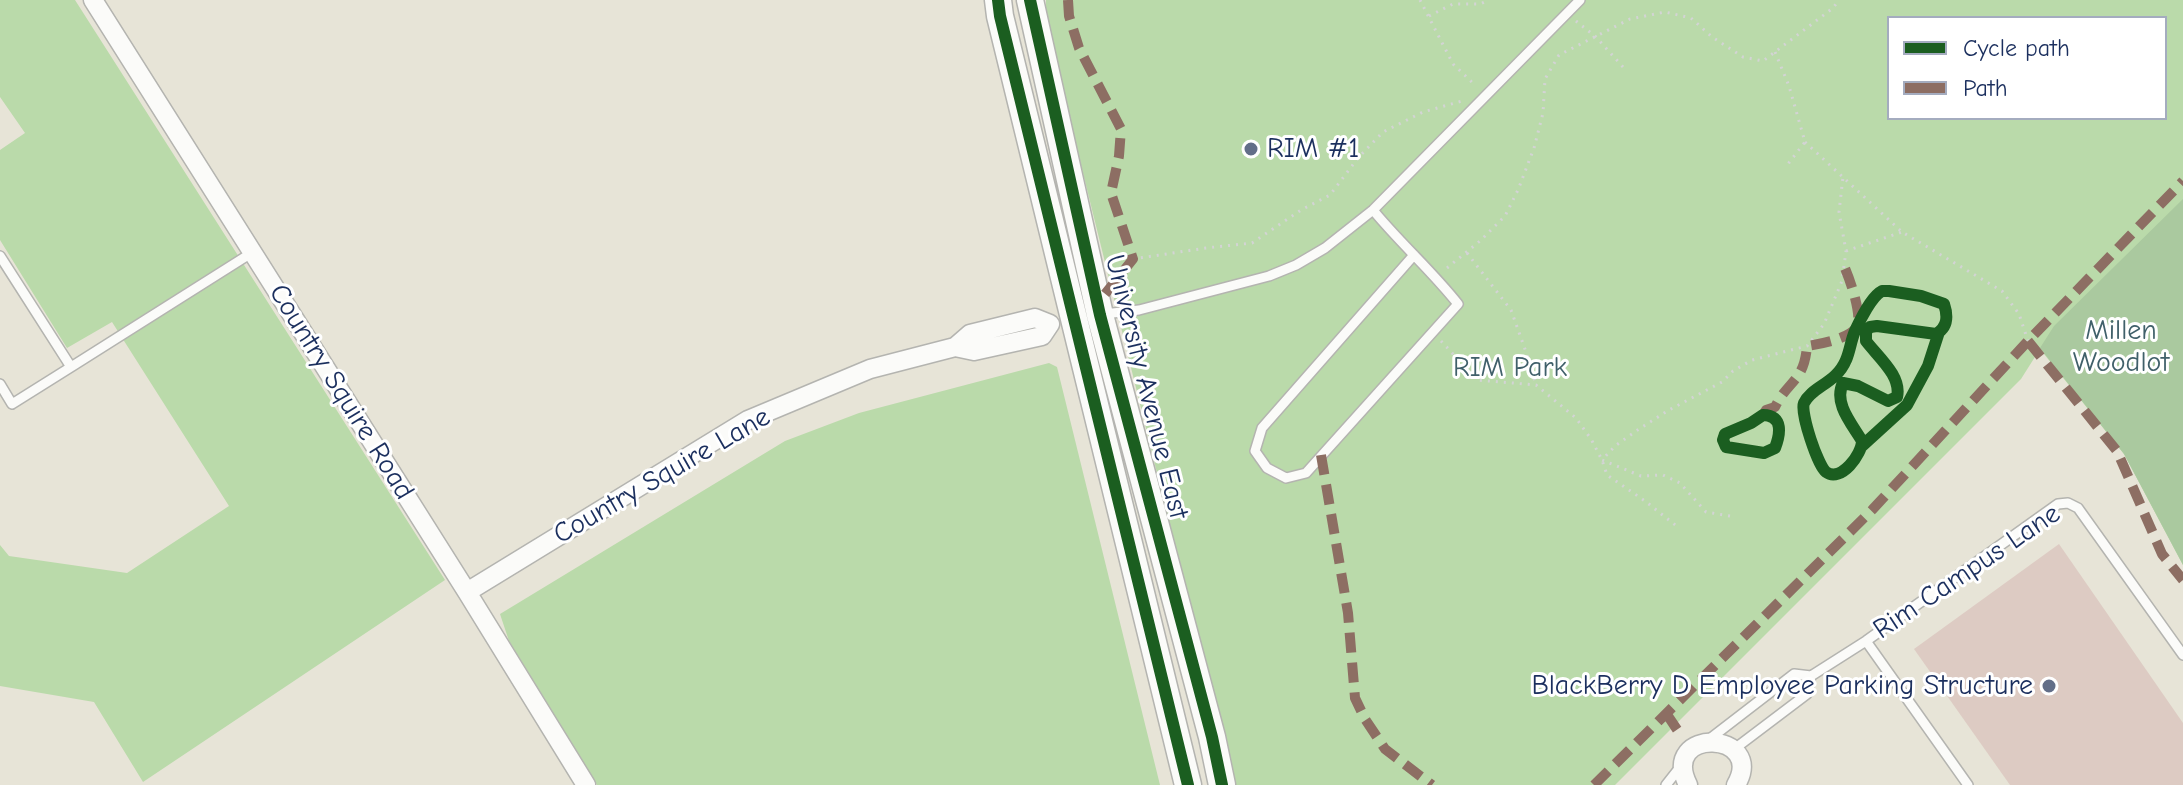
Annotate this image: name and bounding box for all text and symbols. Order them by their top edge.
legend [1887,16,2167,120]
text: Cycle path [1963,34,2070,62]
text: Path [1963,74,2008,102]
place label: RIM #1 [1267,132,1359,166]
marker: RIM #1 [1242,140,1260,158]
street label: University Avenue East [1097,251,1195,523]
street label: Country Squire Road [261,278,421,506]
park label: Millen Woodlot [2073,314,2169,380]
park label: RIM Park [1453,351,1567,385]
street label: Country Squire Lane [548,400,776,552]
street label: Rim Campus Lane [1867,497,2067,647]
place label: BlackBerry D Employee Parking Structure [1531,669,2033,703]
marker: BlackBerry D Employee Parking Structure [2040,677,2058,695]

